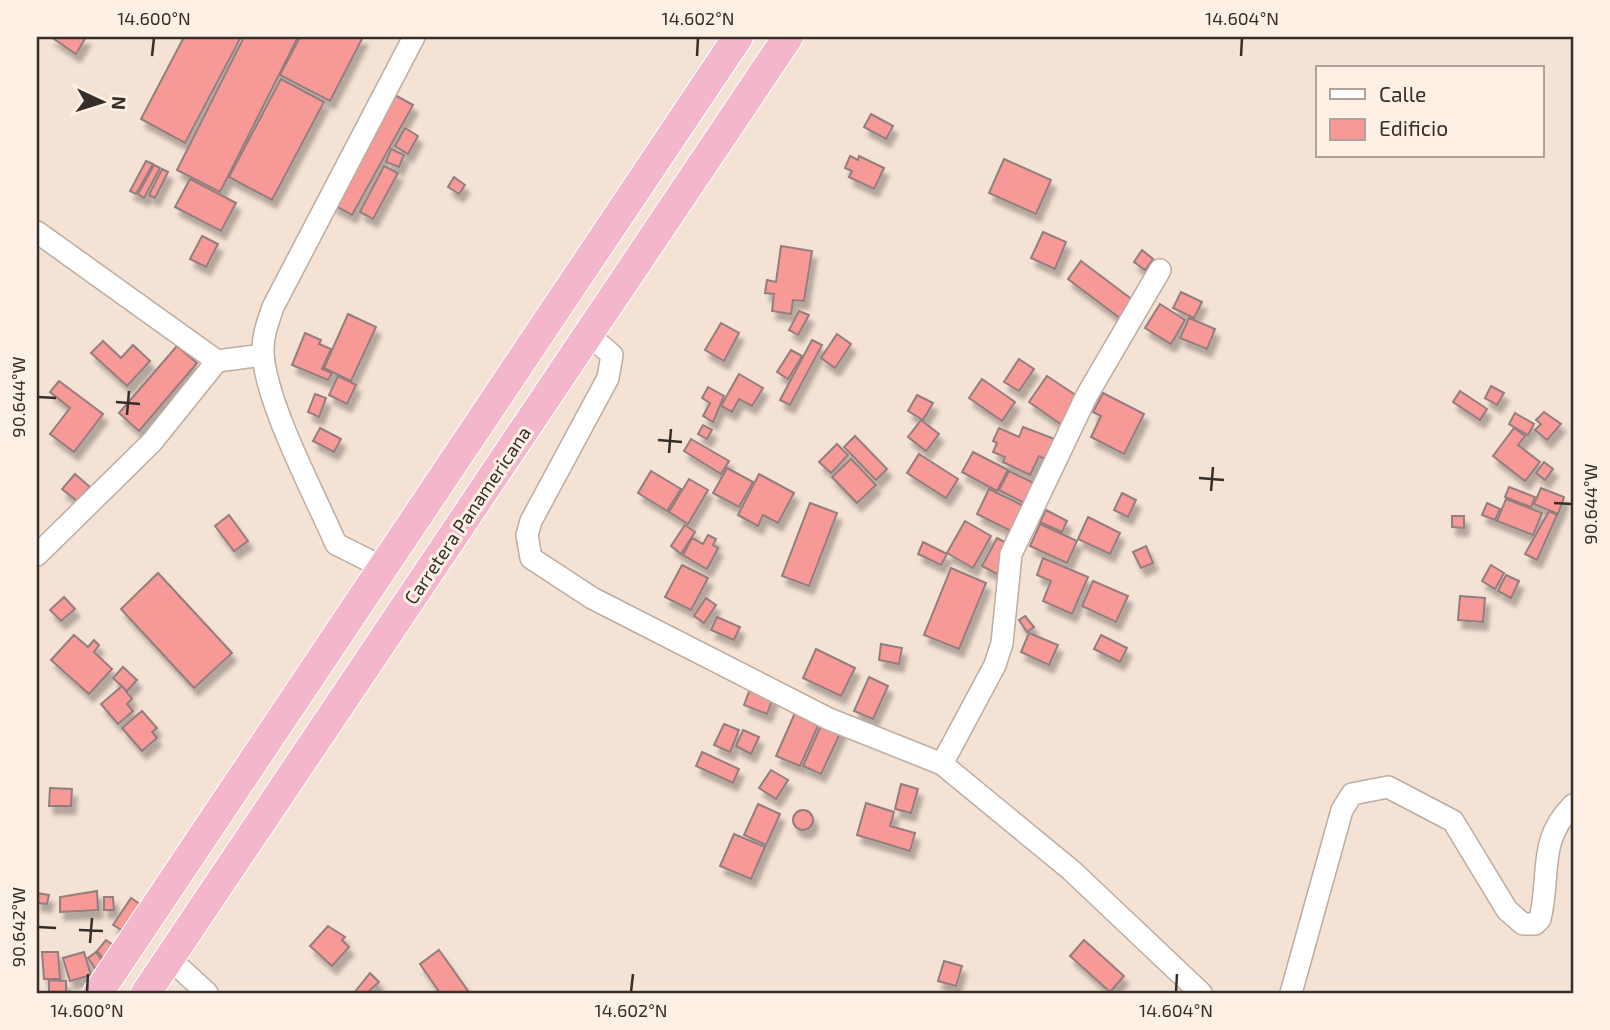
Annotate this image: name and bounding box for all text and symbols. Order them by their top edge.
text: 14.600°N [117,7,191,29]
text: 14.602°N [662,7,734,29]
text: 14.604°N [1205,7,1279,29]
north arrow [66,66,136,136]
legend [1316,66,1544,158]
text: Calle [1379,81,1426,106]
text: N [108,96,131,111]
text: Edificio [1379,115,1448,140]
text: 90.644°W [7,356,29,438]
street label: Carretera Panamericana [399,422,535,608]
text: 90.644°W [1579,463,1601,545]
text: 90.642°W [7,887,29,967]
text: 14.600°N [50,999,124,1021]
text: 14.602°N [595,999,667,1021]
text: 14.604°N [1139,999,1213,1021]

